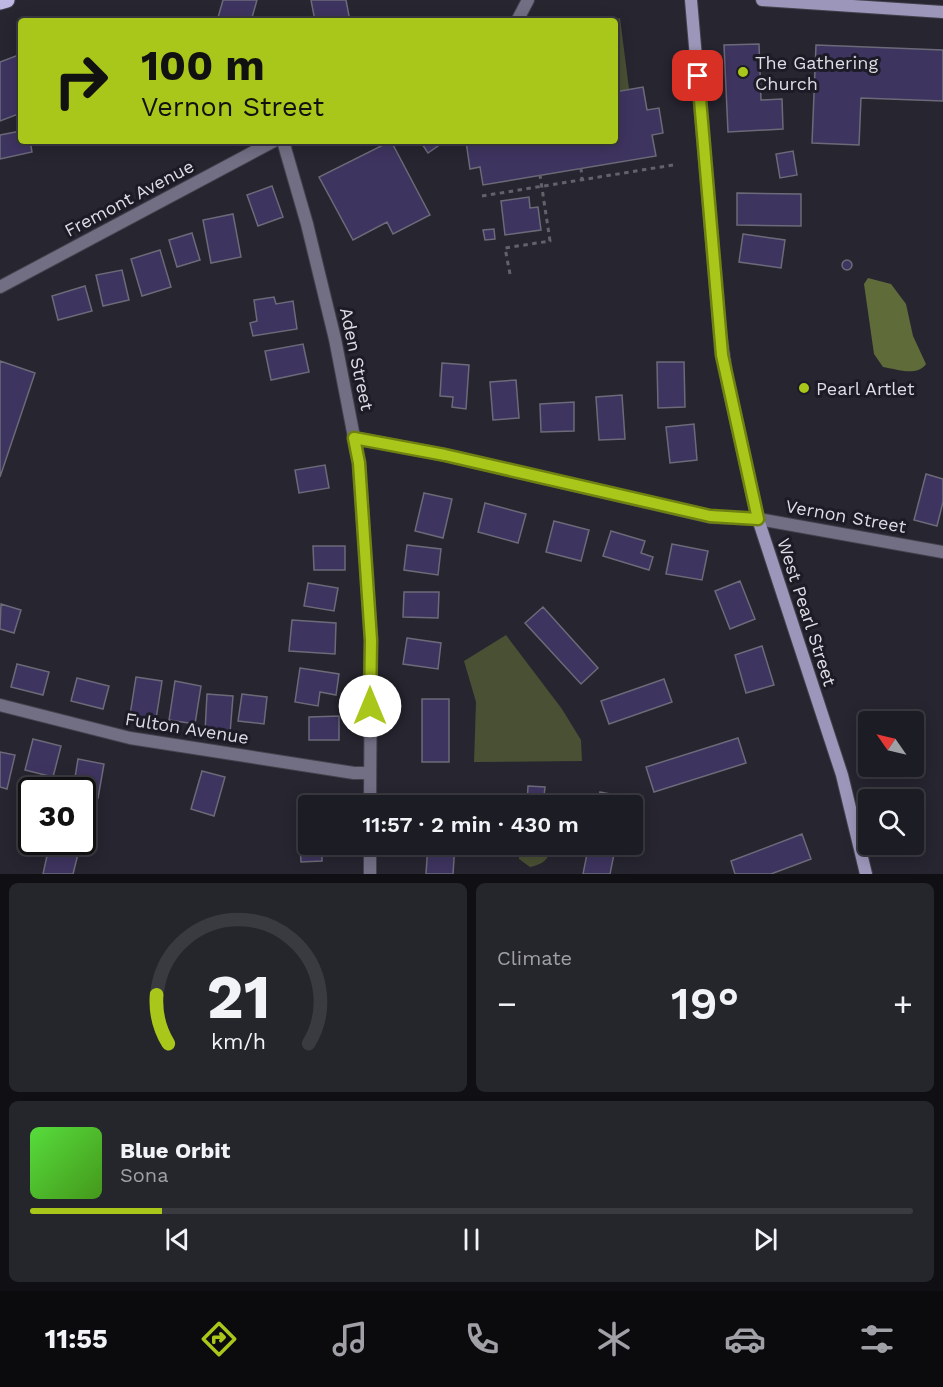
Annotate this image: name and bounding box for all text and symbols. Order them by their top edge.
text: 100 m [141,41,265,90]
icon: right [42,42,120,120]
pin [672,50,723,101]
place label: The Gathering Church [755,52,878,94]
icon: arrive [681,59,714,92]
marker: The Gathering Church [736,65,750,79]
text: Vernon Street [141,91,324,123]
street label: Fremont Avenue [61,155,197,241]
street label: Aden Street [336,306,378,413]
place label: Pearl Artlet [816,378,915,399]
marker: Pearl Artlet [797,381,811,395]
street label: Vernon Street [784,495,908,537]
street label: West Pearl Street [773,535,841,689]
position arrow [338,674,402,738]
street label: Fulton Avenue [124,708,250,748]
north arrow [858,711,924,777]
map controls [858,711,924,855]
speed limit sign: 30 [18,777,96,855]
button: search [858,789,924,855]
text: 11:57 · 2 min · 430 m [362,812,579,837]
text: Climate [497,946,572,970]
text: 21 [206,960,270,1033]
text: 19° [671,977,739,1030]
text: − [497,984,517,1023]
text: + [893,984,913,1023]
text: km/h [210,1030,266,1055]
text: Blue Orbit [120,1138,230,1163]
text: Sona [120,1163,169,1187]
icon: previous [161,1223,194,1256]
icon: pause [455,1223,488,1256]
icon: next [749,1223,782,1256]
icon: directions [198,1318,240,1360]
icon: music [329,1318,371,1360]
icon: phone [461,1318,503,1360]
icon: climate [593,1318,635,1360]
icon: car [724,1318,766,1360]
icon: filters [856,1318,898,1360]
text: 11:55 [45,1323,108,1355]

